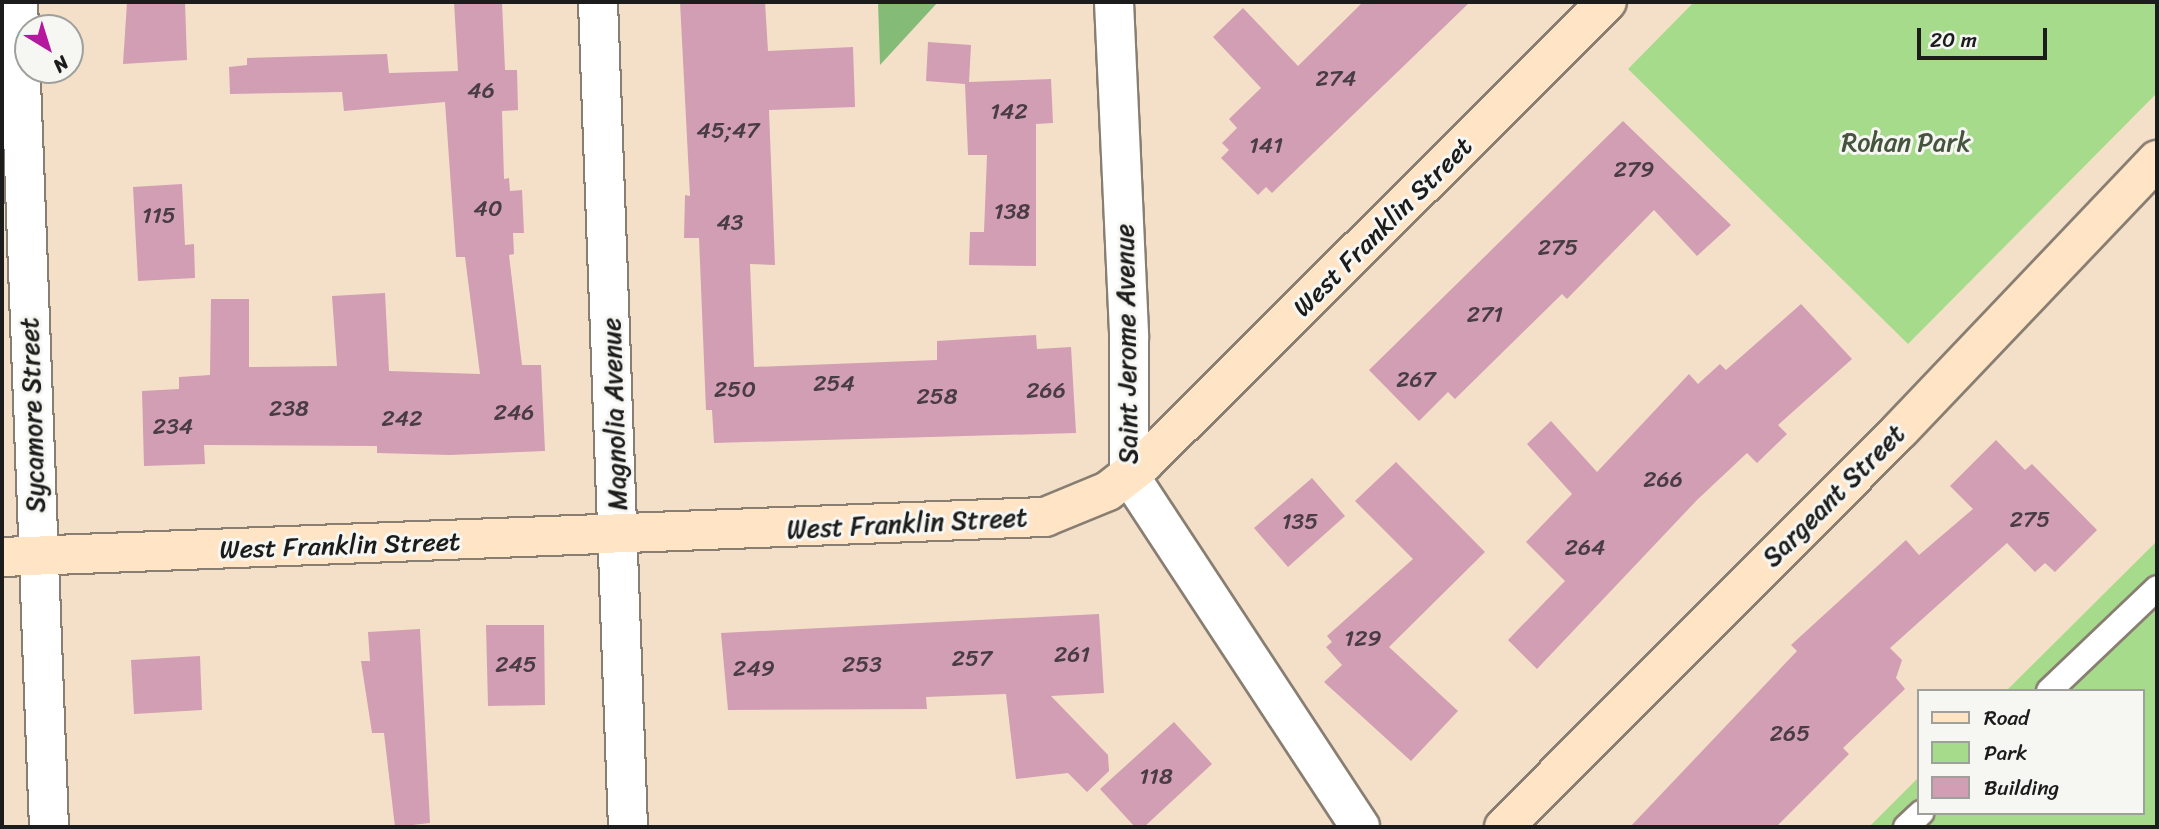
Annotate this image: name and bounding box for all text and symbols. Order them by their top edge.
north arrow [14,14,84,84]
scale bar [1921,14,2050,58]
text: 20 m [1930,21,1977,59]
text: N [46,47,76,81]
house number: 274 [1316,65,1356,93]
house number: 46 [467,77,495,105]
house number: 142 [990,98,1028,126]
house number: 45;47 [697,117,759,145]
park label: Rohan Park [1841,127,1971,159]
street label: West Franklin Street [1287,131,1479,323]
house number: 141 [1249,132,1283,160]
house number: 279 [1614,156,1654,184]
house number: 40 [474,195,502,223]
house number: 138 [994,198,1030,226]
house number: 115 [142,202,176,230]
house number: 43 [716,209,744,237]
street label: Saint Jerome Avenue [1109,224,1145,464]
house number: 275 [1538,234,1578,262]
house number: 271 [1467,301,1503,329]
street label: Sycamore Street [14,317,52,513]
street label: Magnolia Avenue [596,318,634,510]
house number: 267 [1396,366,1436,394]
house number: 254 [813,370,855,398]
house number: 250 [714,376,756,404]
house number: 266 [1026,377,1066,405]
house number: 258 [916,383,958,411]
house number: 238 [269,395,309,423]
house number: 246 [494,399,534,427]
house number: 242 [382,405,422,433]
house number: 234 [153,413,193,441]
street label: Sargeant Street [1757,419,1911,573]
house number: 266 [1643,466,1683,494]
street label: West Franklin Street [786,502,1028,546]
house number: 275 [2010,506,2050,534]
house number: 135 [1282,508,1318,536]
street label: West Franklin Street [219,526,461,566]
house number: 264 [1565,534,1605,562]
house number: 129 [1344,625,1382,653]
house number: 261 [1054,641,1090,669]
house number: 257 [952,645,992,673]
house number: 245 [495,651,537,679]
house number: 253 [842,651,882,679]
house number: 249 [733,655,775,683]
legend [1918,689,2145,815]
text: Road [1984,699,2029,737]
house number: 265 [1770,720,1810,748]
text: Park [1984,734,2027,772]
house number: 118 [1139,763,1173,791]
text: Building [1984,769,2059,807]

